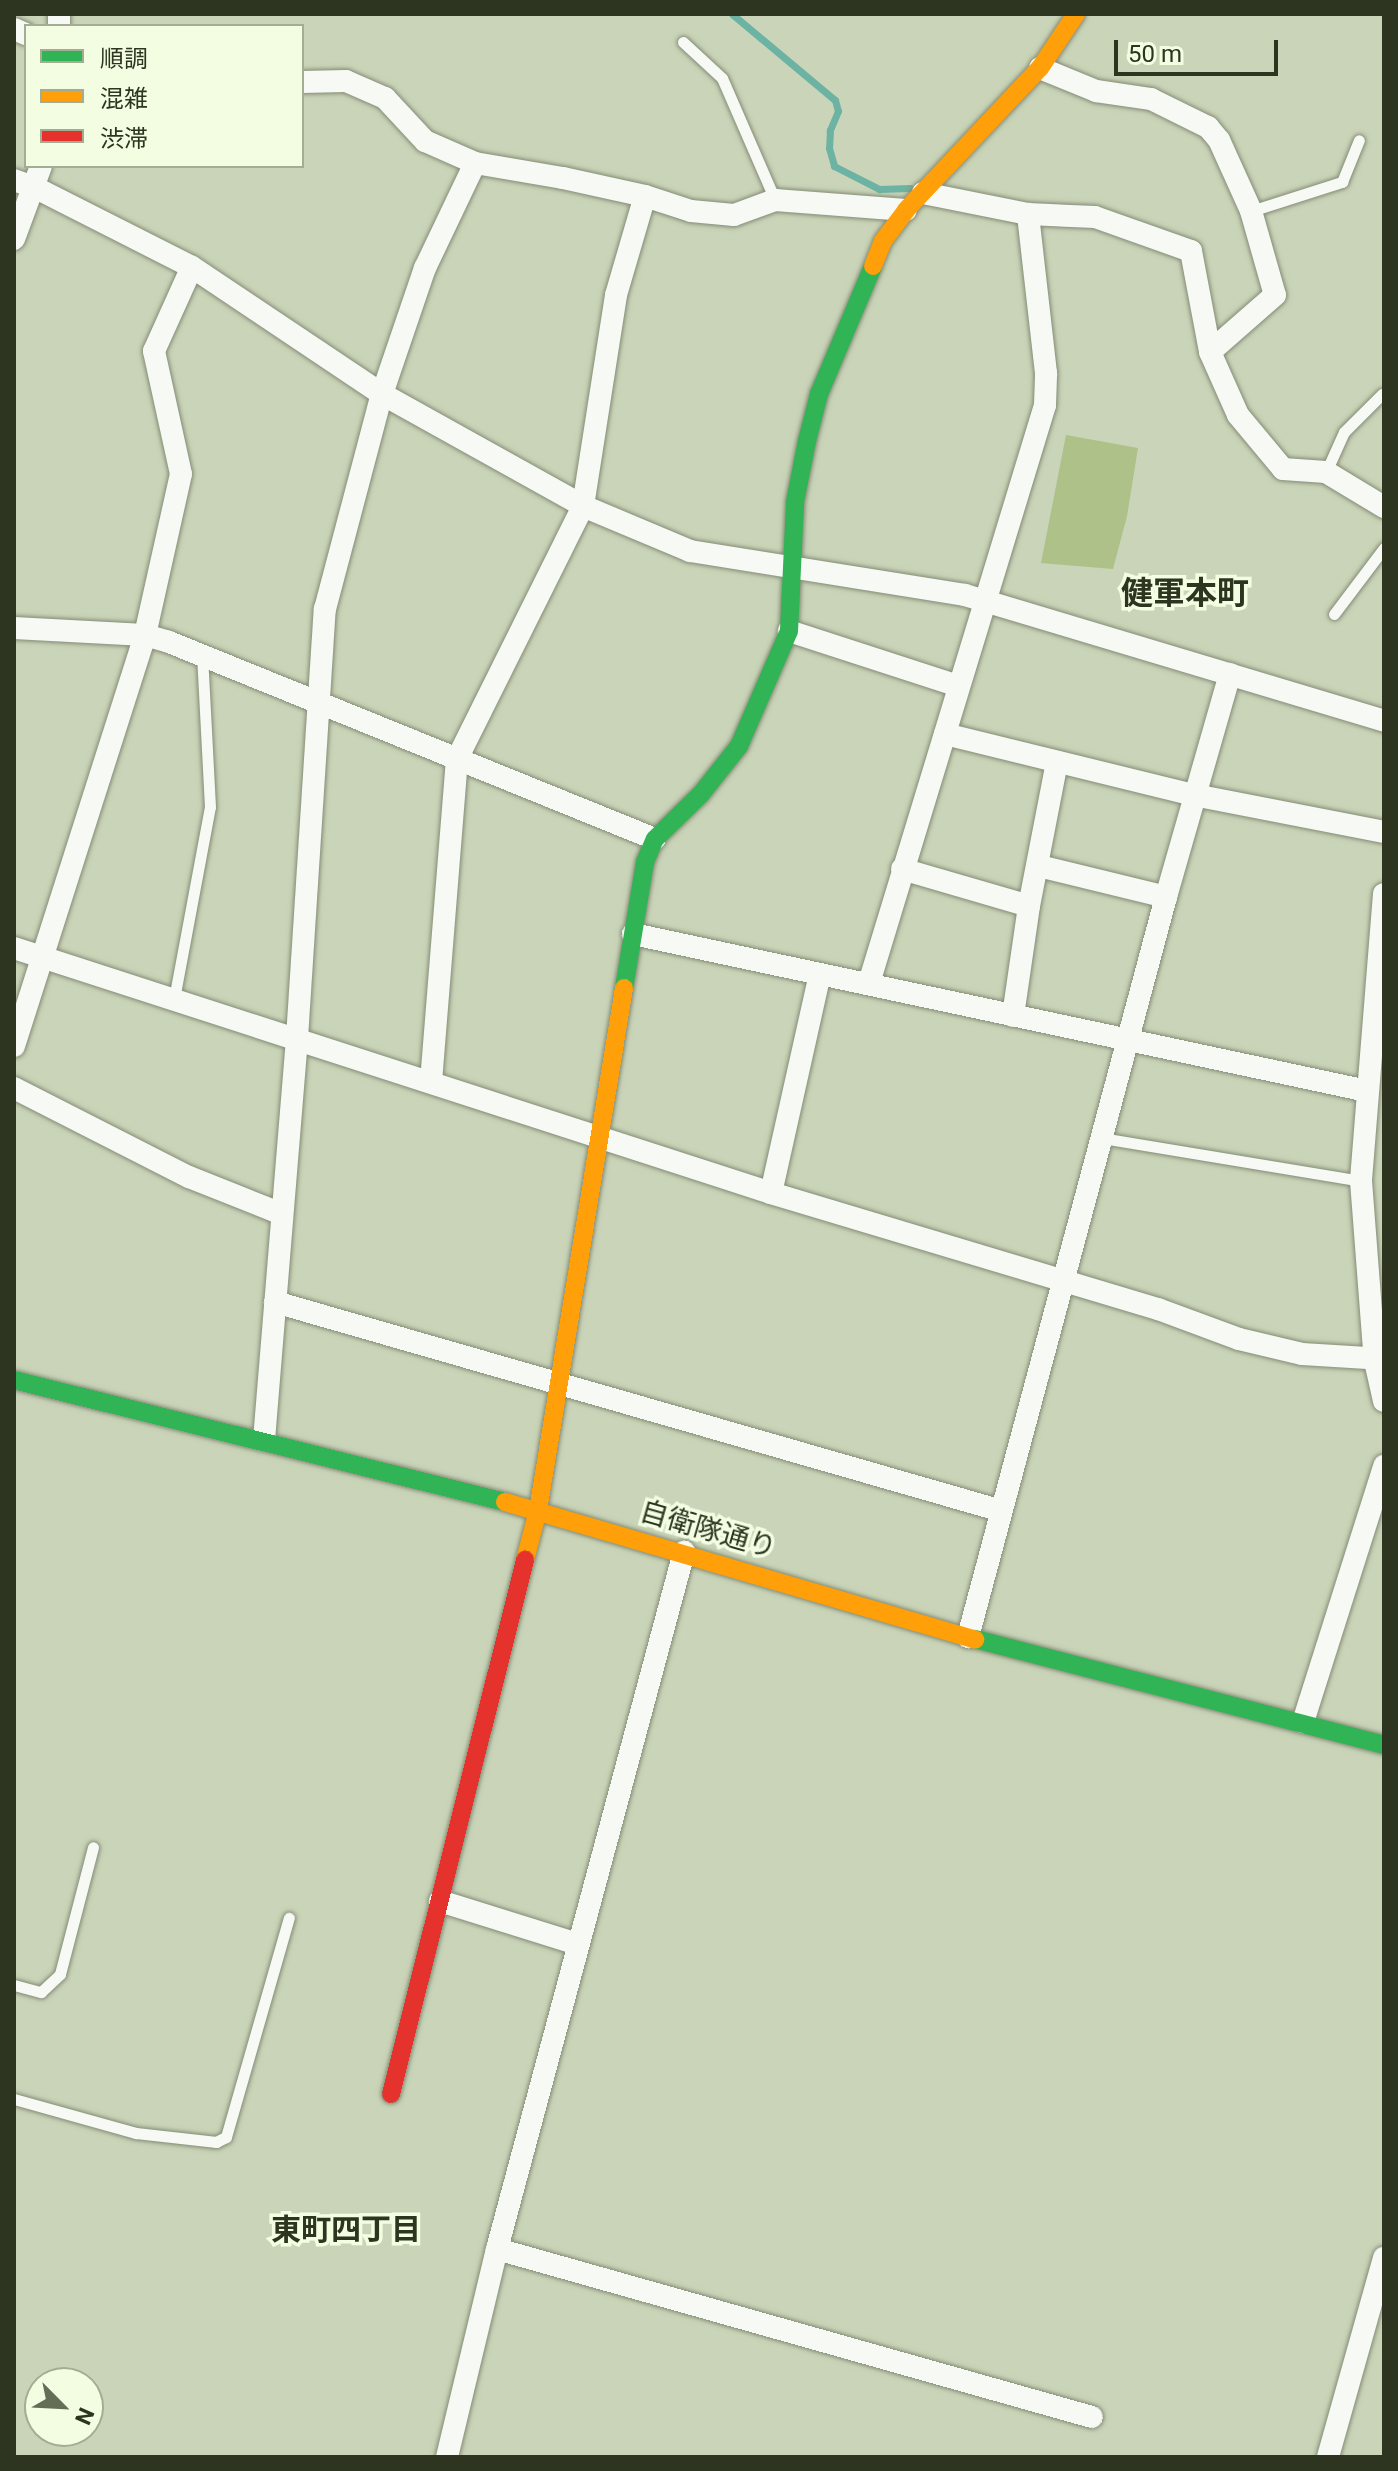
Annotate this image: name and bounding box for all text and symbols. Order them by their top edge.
legend [24,24,304,168]
scale bar [1118,24,1282,74]
text: 50 m [1128,40,1182,68]
text: 順調 [100,45,148,73]
text: 混雑 [100,85,148,113]
text: 渋滞 [100,125,148,153]
district label: 健軍本町 [1121,574,1249,612]
street label: 自衛隊通り [636,1495,780,1565]
district label: 東町四丁目 [271,2212,421,2248]
north arrow [24,2367,104,2447]
text: N [70,2404,99,2428]

